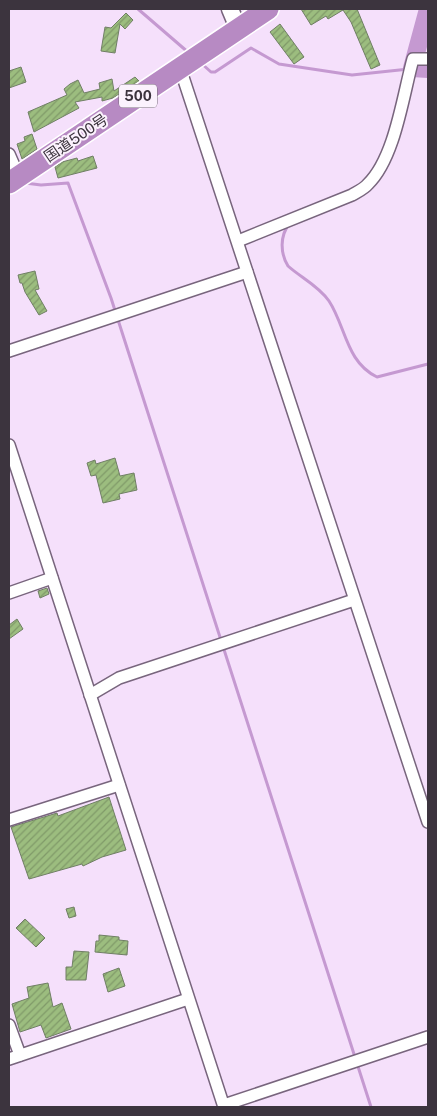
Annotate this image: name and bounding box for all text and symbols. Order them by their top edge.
road number: 500 [119,84,157,108]
street label: 国道500号 [41,110,111,165]

